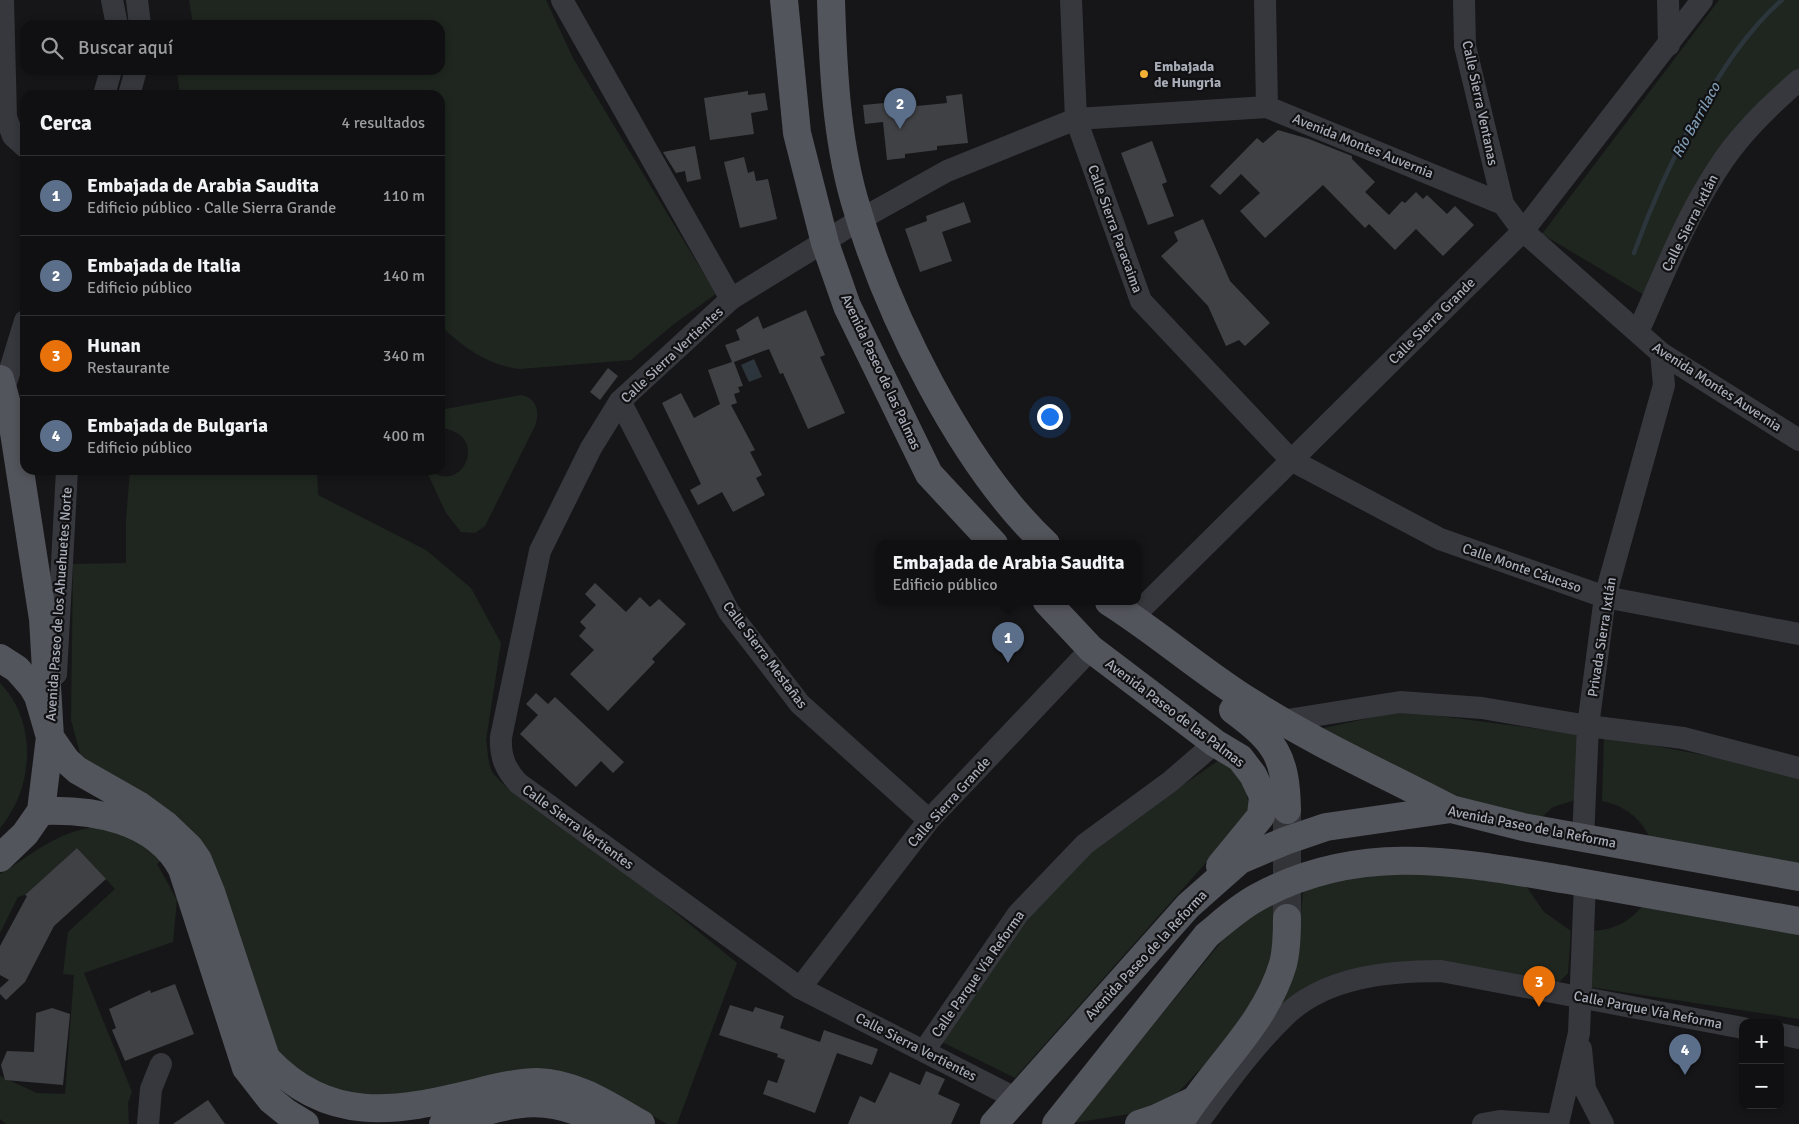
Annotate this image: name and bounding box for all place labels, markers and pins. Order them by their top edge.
place label: Embajada de Hungria [1154,58,1221,91]
marker: Embajada de Hungria [1138,68,1150,80]
pin: 2 [884,88,916,129]
pin: 1 [992,622,1024,663]
pin: 3 [1523,966,1555,1007]
pin: 4 [1669,1034,1701,1075]

